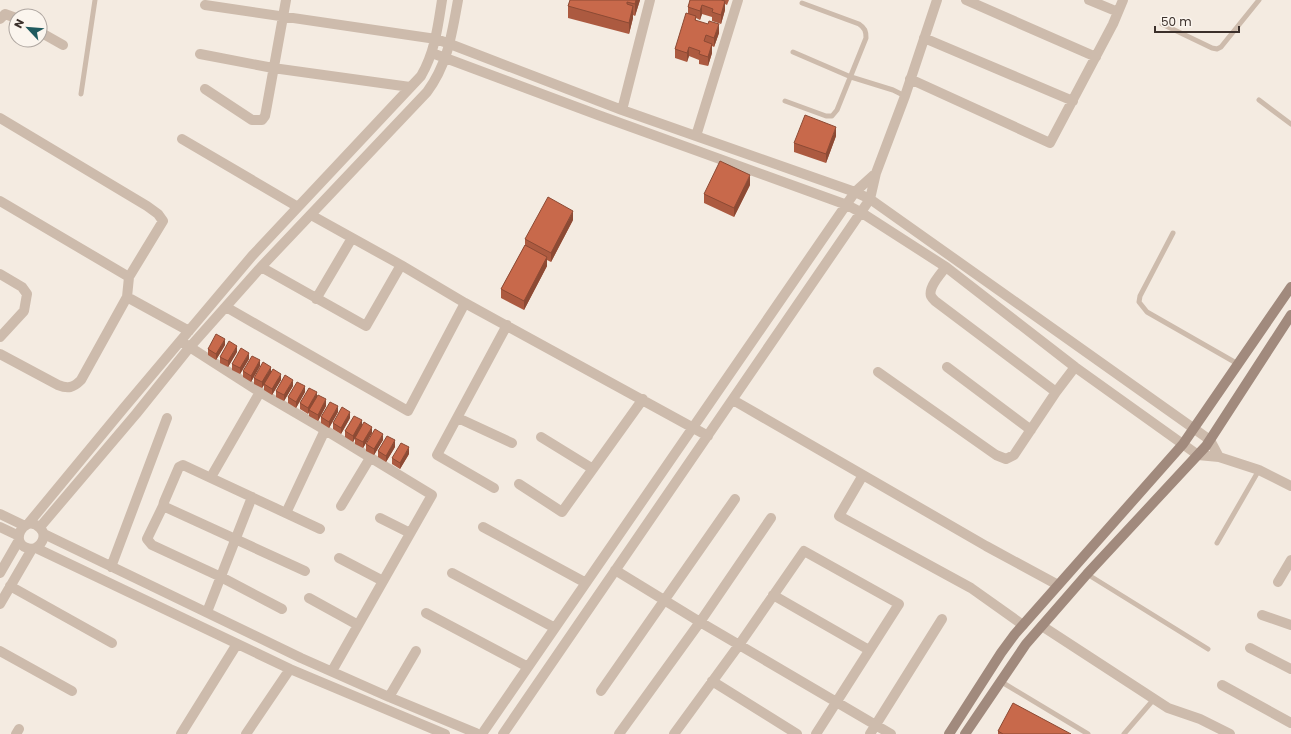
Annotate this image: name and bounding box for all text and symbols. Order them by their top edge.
north arrow [8,8,48,48]
scale bar [1155,8,1239,34]
text: 50 m [1161,13,1192,30]
text: N [10,16,28,31]

